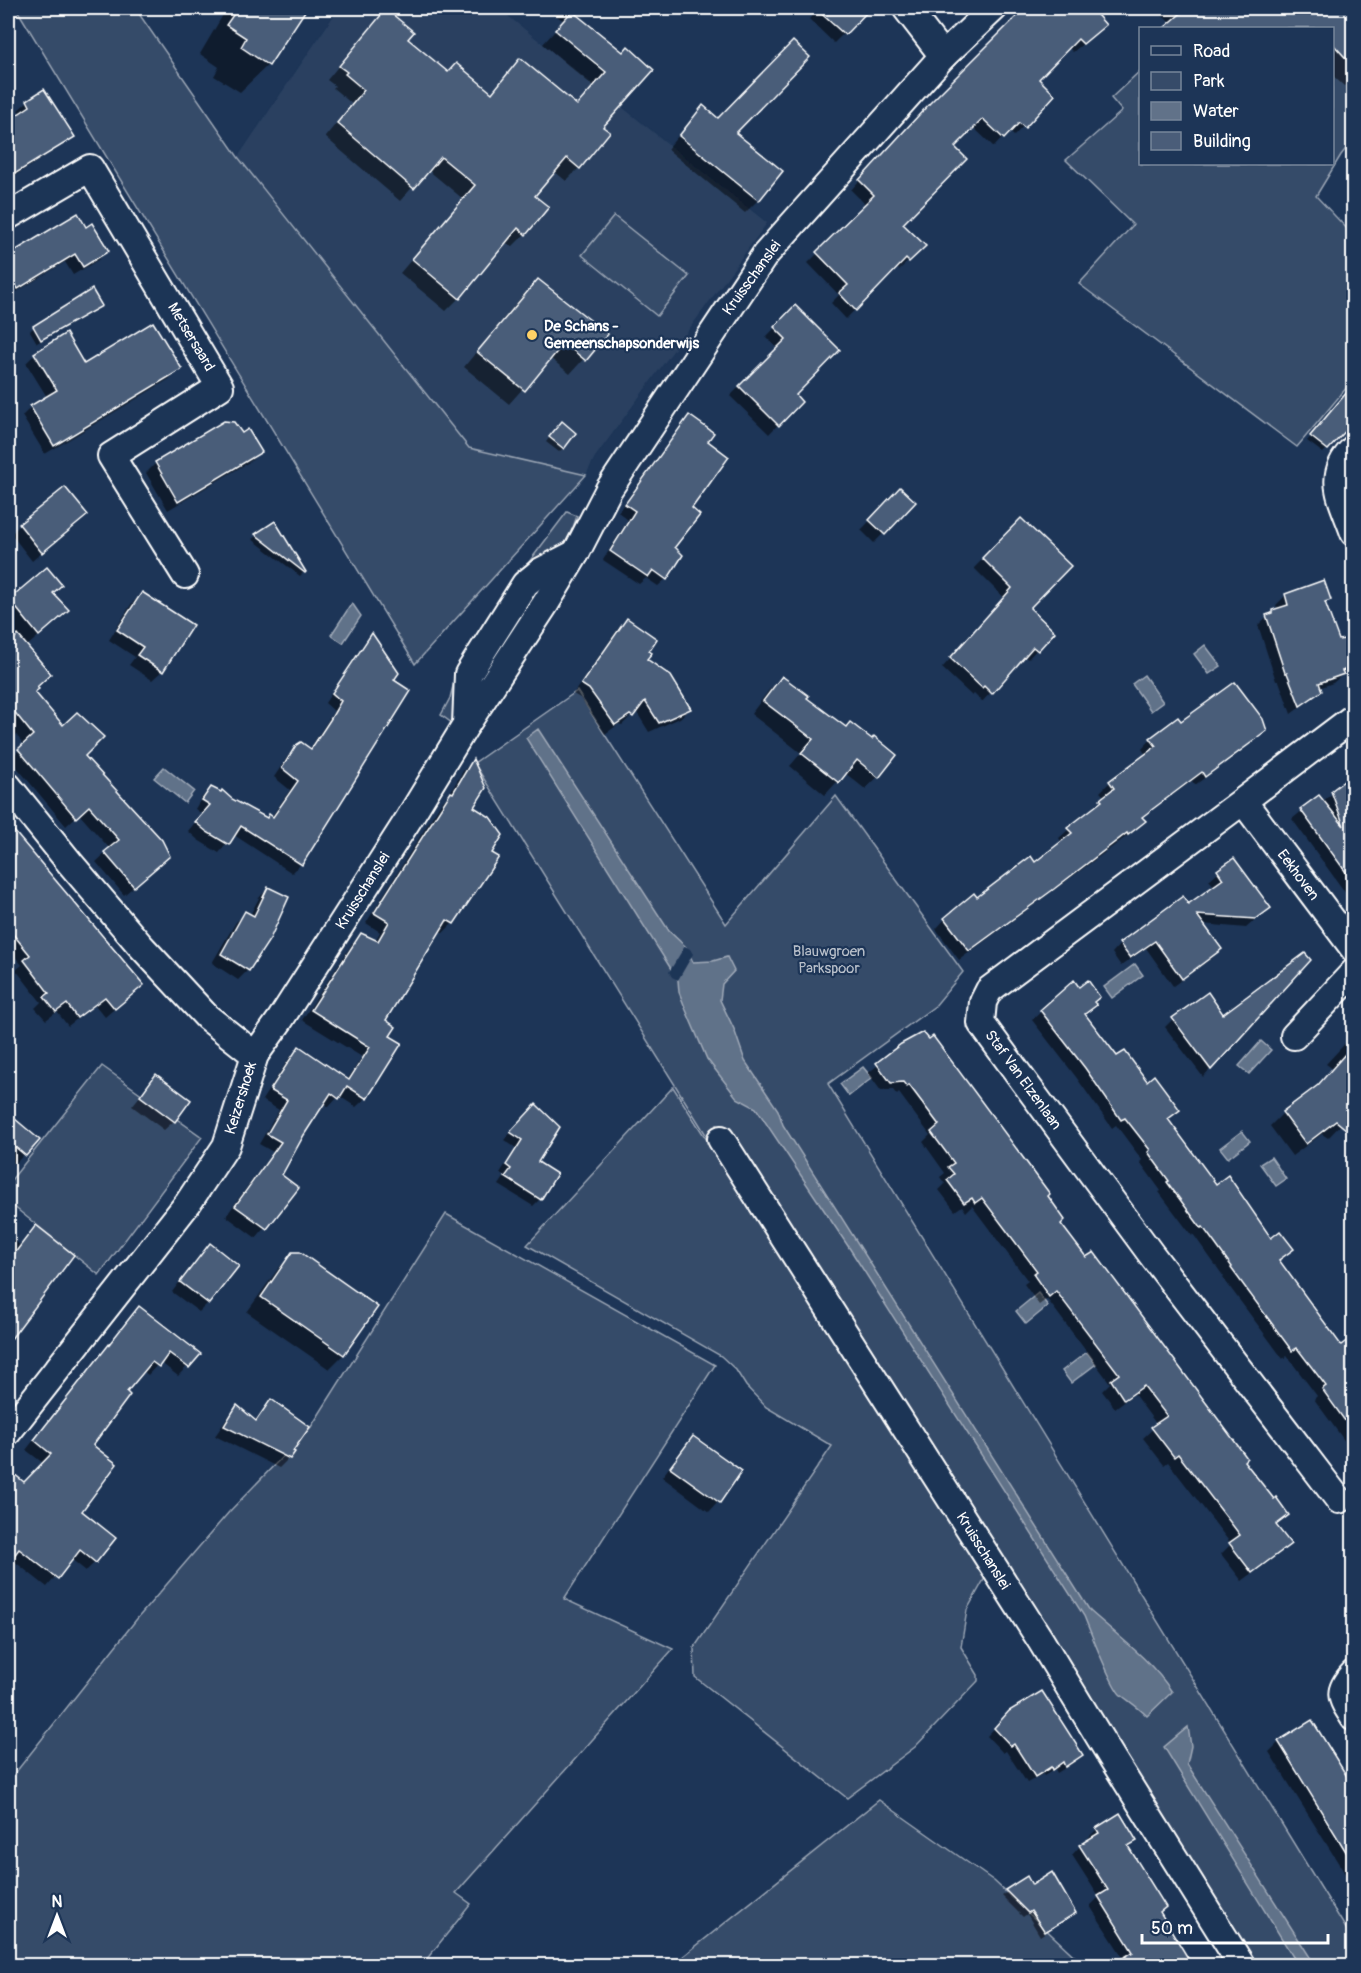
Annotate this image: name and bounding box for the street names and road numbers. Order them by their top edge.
street label: Kruisschanslei [719,237,786,319]
street label: Metsersaard [163,299,219,375]
street label: Eekhoven [1273,846,1323,904]
street label: Kruisschanslei [332,848,394,933]
street label: Staf Van Elzenlaan [980,1026,1066,1134]
street label: Keizershoek [221,1059,261,1137]
street label: Kruisschanslei [952,1509,1014,1594]

